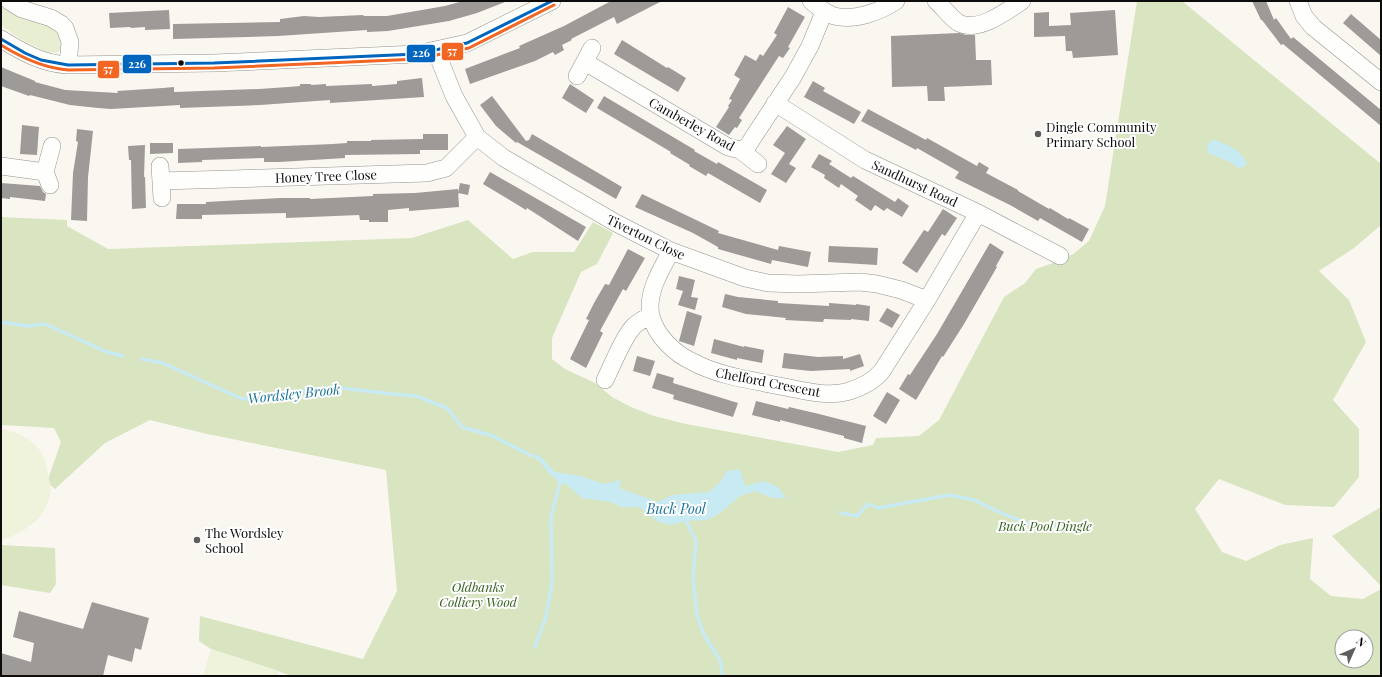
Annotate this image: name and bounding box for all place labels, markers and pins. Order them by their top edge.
unlabelled marker [176,58,186,68]
place label: Dingle Community Primary School [1046,118,1157,150]
marker: Dingle Community Primary School [1033,129,1043,139]
place label: The Wordsley School [205,524,284,556]
marker: The Wordsley School [192,535,202,545]

